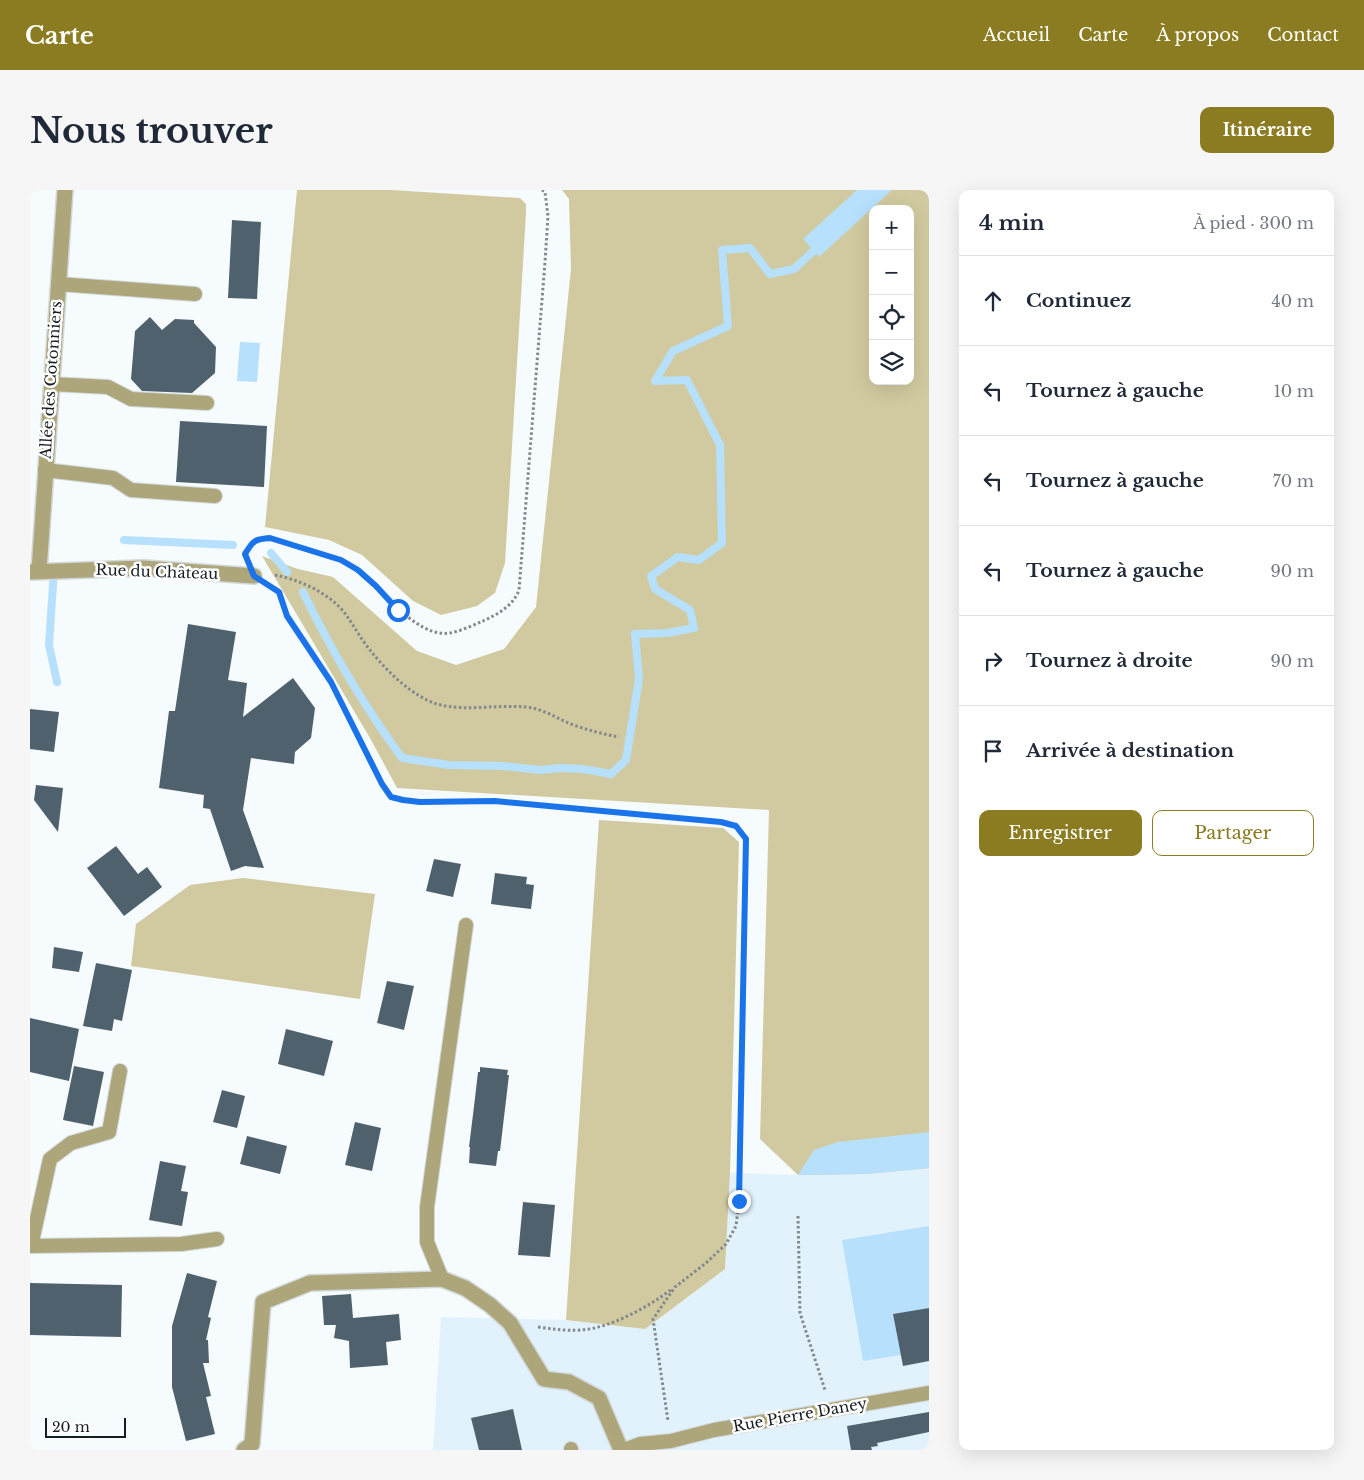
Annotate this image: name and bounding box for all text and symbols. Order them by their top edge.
text: Carte [25,21,94,50]
text: Accueil [983,24,1050,46]
text: Carte [1078,24,1128,46]
text: À propos [1156,24,1239,46]
text: Contact [1267,24,1339,46]
button: Itinéraire [1200,107,1334,153]
text: Nous trouver [30,109,273,152]
map controls [869,205,914,385]
button: + [869,205,914,250]
text: 4 min [979,210,1045,236]
text: À pied · 300 m [1193,213,1314,233]
button: − [869,250,914,295]
icon: ahead [979,287,1007,315]
text: Continuez [1026,289,1131,312]
text: 40 m [1271,291,1314,311]
button: locate [869,295,914,340]
street label: Allée des Cotonniers [35,300,66,461]
button: layers [869,340,914,385]
icon: left [979,377,1007,405]
text: Tournez à gauche [1026,379,1204,402]
text: 10 m [1274,381,1314,401]
icon: left [979,467,1007,495]
text: Tournez à gauche [1026,469,1204,492]
text: 70 m [1273,471,1314,491]
icon: left [979,557,1007,585]
text: Tournez à gauche [1026,559,1204,582]
street label: Rue du Château [95,560,219,583]
text: 90 m [1271,561,1314,581]
route start [387,599,410,622]
icon: right [979,647,1007,675]
text: Tournez à droite [1026,649,1193,672]
text: 90 m [1271,651,1314,671]
icon: arrive [979,737,1007,765]
text: Arrivée à destination [1026,739,1234,762]
button: Enregistrer [979,810,1142,856]
button: Partager [1152,810,1314,856]
route end [728,1190,751,1213]
street label: Rue Pierre Daney [731,1393,869,1436]
scale bar [45,1415,126,1438]
text: 20 m [52,1418,90,1436]

